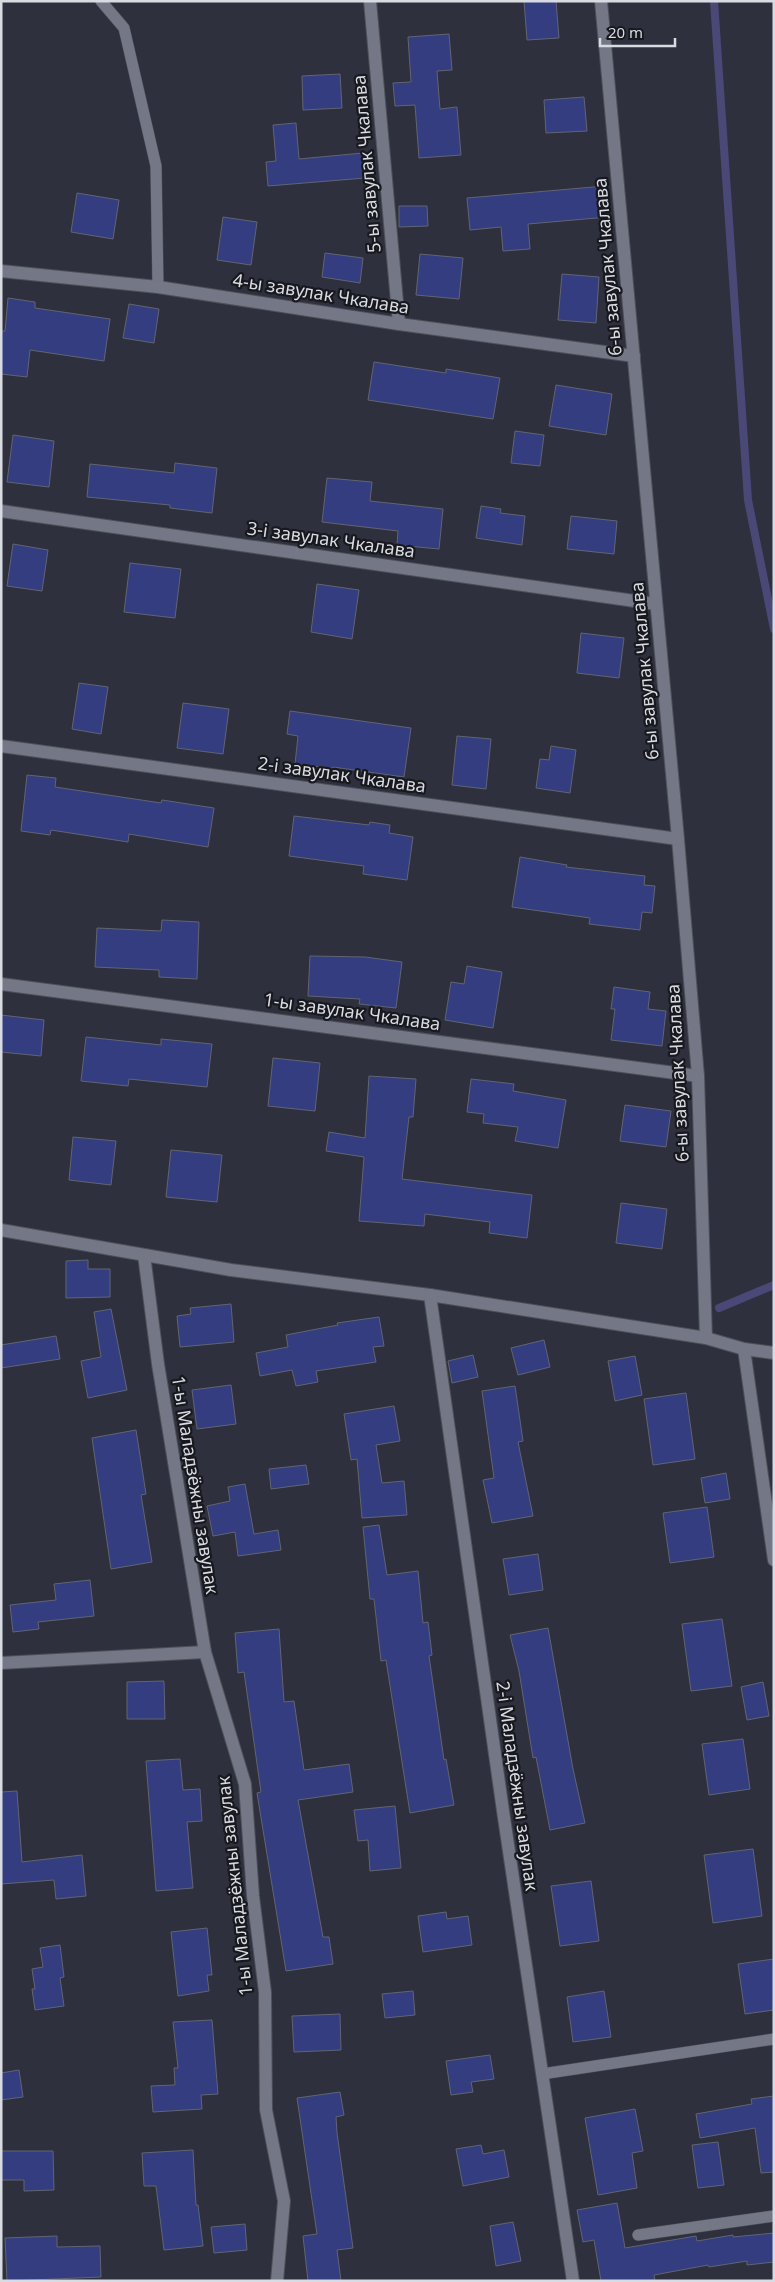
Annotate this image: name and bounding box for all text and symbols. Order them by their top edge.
scale bar [600,15,675,47]
text: 20 m [608,22,643,42]
street label: 5-ы завулак Чкалава [346,74,386,254]
street label: 6-ы завулак Чкалава [587,177,627,357]
street label: 4-ы завулак Чкалава [231,267,411,319]
street label: 3-і завулак Чкалава [246,515,417,563]
street label: 6-ы завулак Чкалава [624,581,664,761]
street label: 2-і завулак Чкалава [257,750,428,798]
street label: 6-ы завулак Чкалава [660,983,694,1163]
street label: 1-ы завулак Чкалава [262,987,442,1035]
street label: 1-ы Маладзёжны завулак [167,1374,225,1596]
street label: 2-і Маладзёжны завулак [491,1679,545,1893]
street label: 1-ы Маладзёжны завулак [210,1775,257,1997]

